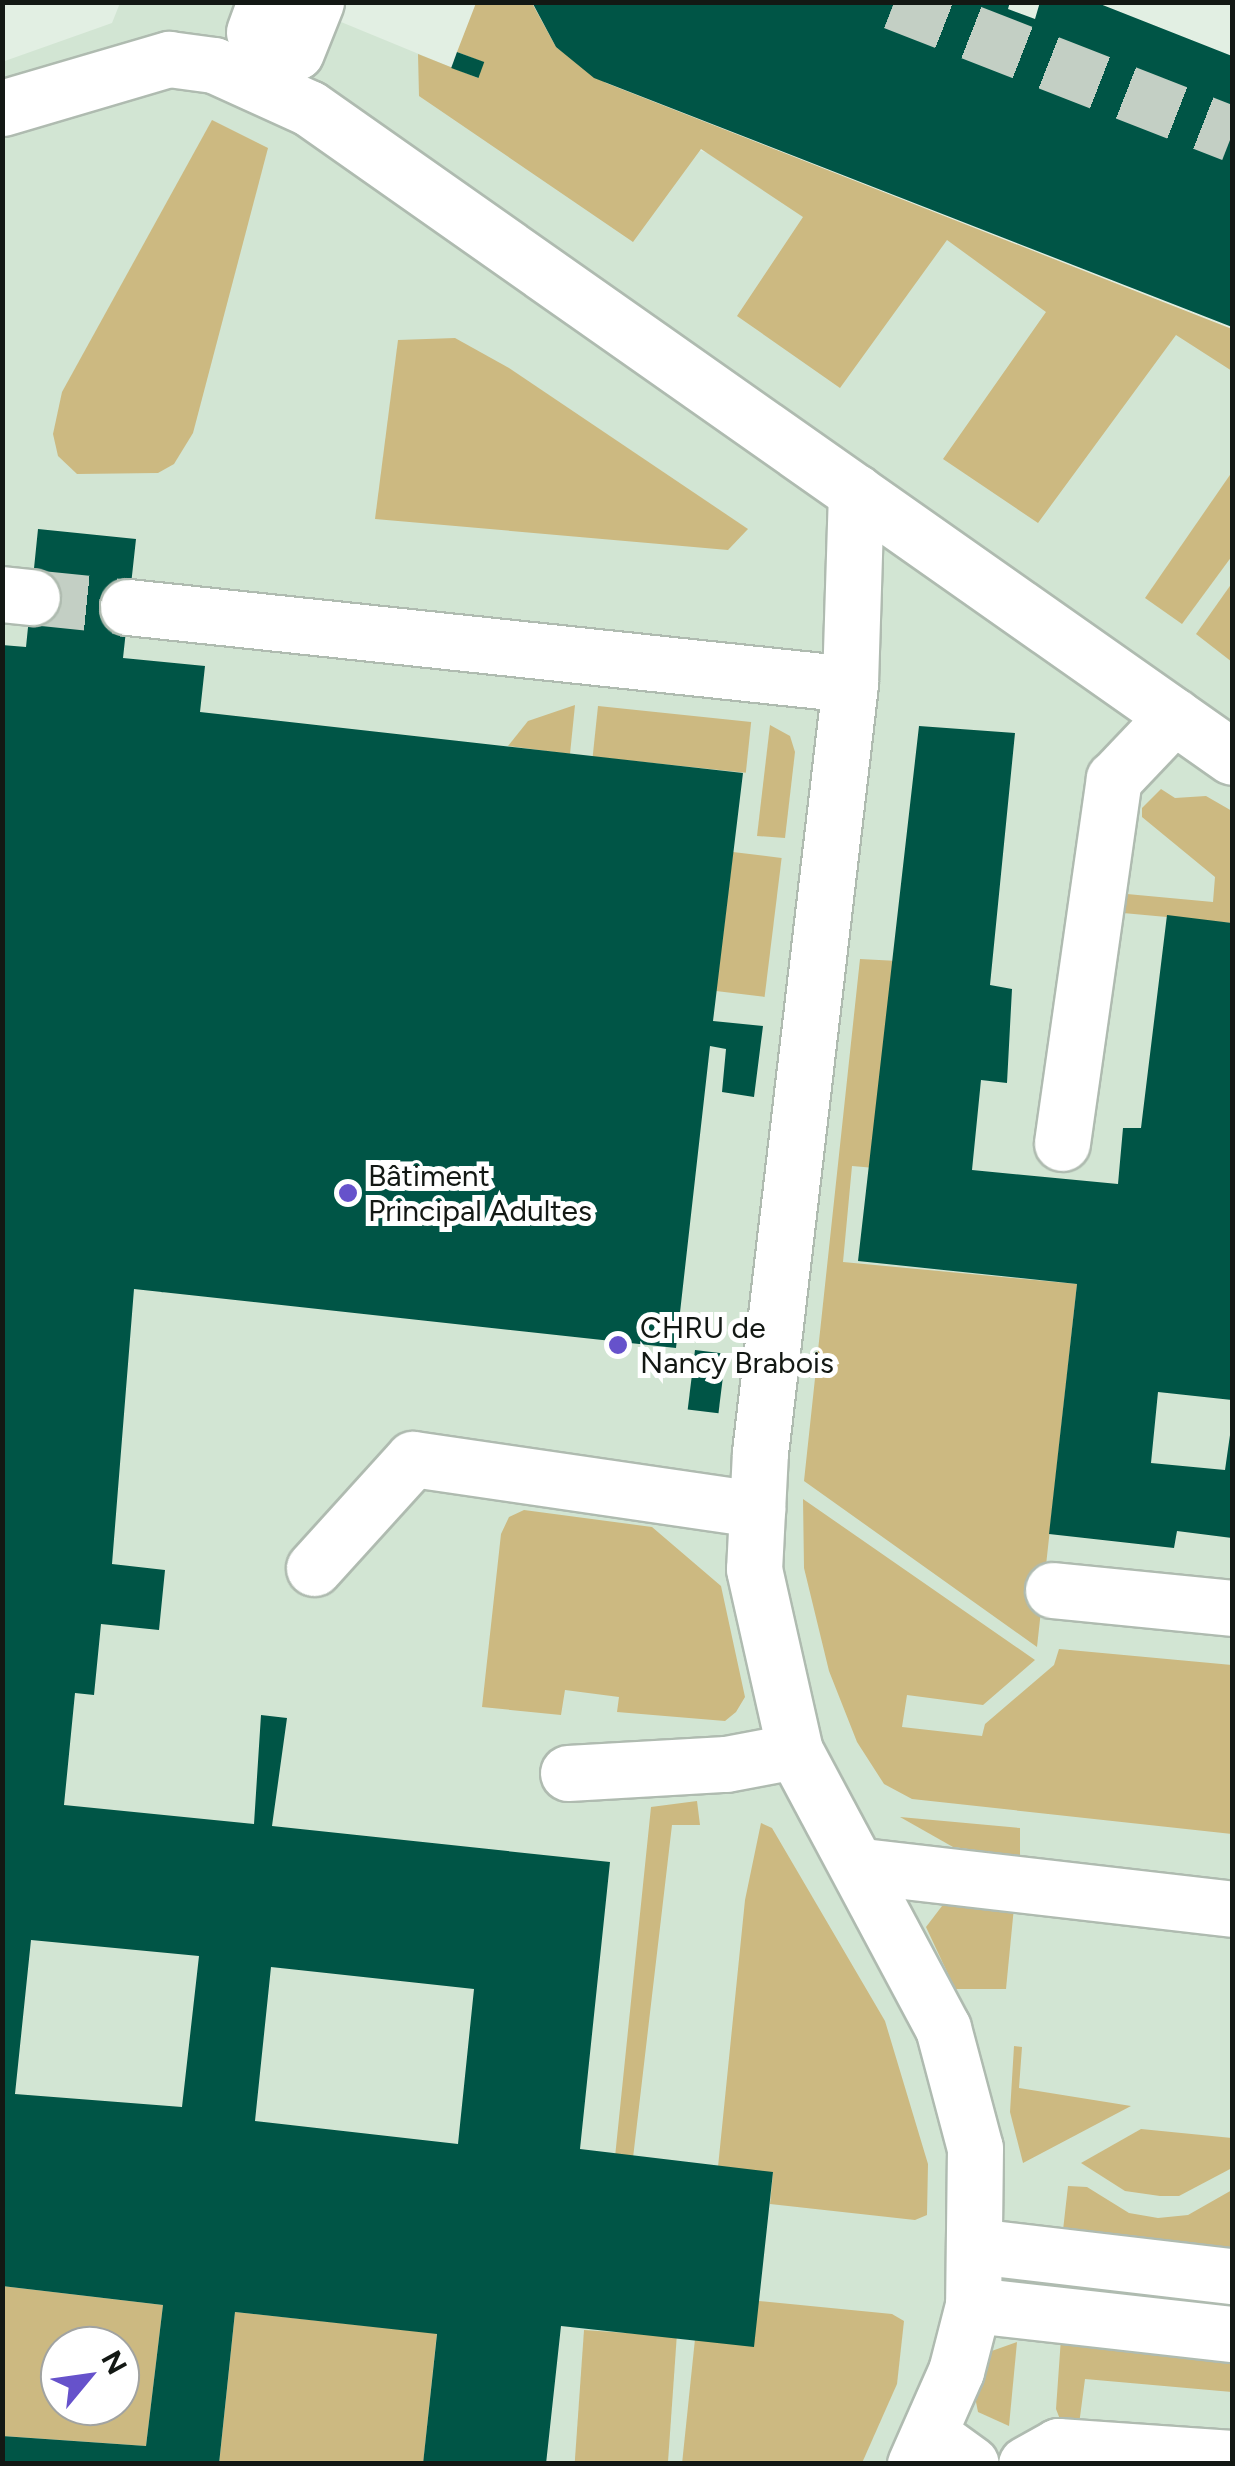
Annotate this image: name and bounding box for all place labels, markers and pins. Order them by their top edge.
place label: Bâtiment Principal Adultes [368,1158,592,1228]
marker: Bâtiment Principal Adultes [337,1182,359,1204]
place label: CHRU de Nancy Brabois [640,1310,834,1380]
marker: CHRU de Nancy Brabois [605,1332,631,1358]

